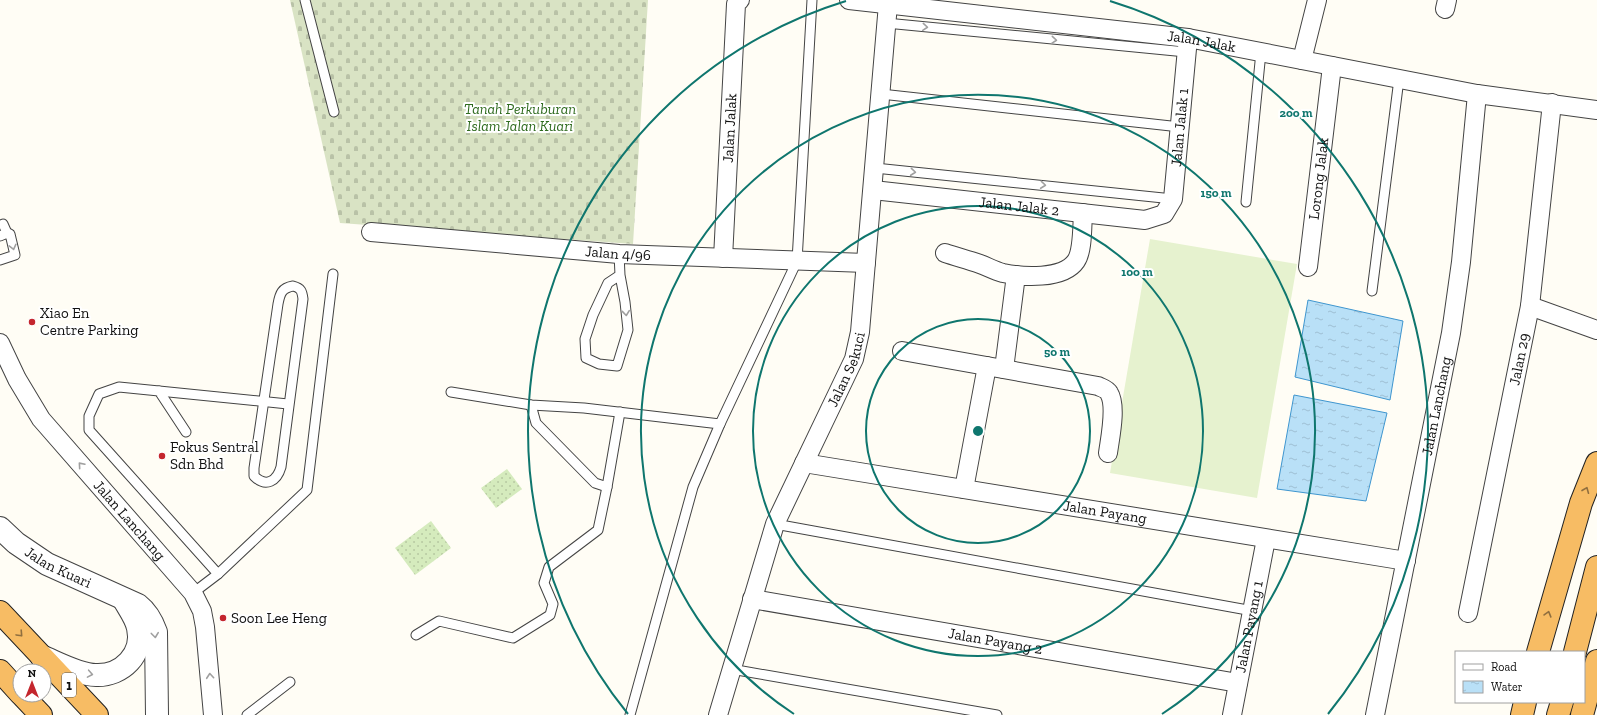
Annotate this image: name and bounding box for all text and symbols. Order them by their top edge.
one-way arrow [922,23,928,32]
street label: Jalan Jalak [1166,27,1238,56]
one-way arrow [1051,35,1057,44]
street label: Jalan Jalak 1 [1167,87,1192,167]
street label: Jalan Jalak [719,93,740,163]
park label: Tanah Perkuburan Islam Jalan Kuari [464,100,576,135]
text: 200 m [1279,106,1313,120]
street label: Lorong Jalak [1305,136,1332,221]
one-way arrow [910,167,916,176]
one-way arrow [1040,181,1046,190]
text: 150 m [1201,186,1232,200]
street label: Jalan Jalak 2 [978,193,1060,220]
street label: Jalan 4/96 [585,242,651,264]
one-way arrow [8,244,17,251]
text: 100 m [1121,265,1153,279]
place label: Xiao En Centre Parking [40,304,138,339]
one-way arrow [622,310,631,316]
marker: Xiao En Centre Parking [27,317,37,327]
street label: Jalan Sekuci [823,330,869,410]
street label: Jalan 29 [1505,332,1533,387]
text: 50 m [1044,345,1070,359]
street label: Jalan Lanchang [1418,355,1455,457]
centre of rings [971,424,985,438]
place label: Fokus Sentral Sdn Bhd [170,438,259,473]
marker: Fokus Sentral Sdn Bhd [157,451,167,461]
one-way arrow [79,462,86,470]
street label: Jalan Lanchang [90,477,169,564]
one-way arrow [1582,487,1590,494]
street label: Jalan Payang [1062,496,1148,528]
street label: Jalan Kuari [22,543,94,592]
street label: Jalan Payang 1 [1231,579,1267,674]
place label: Soon Lee Heng [231,609,327,627]
one-way arrow [1543,611,1552,618]
marker: Soon Lee Heng [218,613,228,623]
street label: Jalan Payang 2 [947,624,1044,658]
one-way arrow [16,629,23,636]
one-way arrow [151,632,160,638]
legend [1455,651,1585,703]
text: Road [1491,660,1517,674]
north arrow [12,663,52,703]
text: N [28,667,37,680]
one-way arrow [87,669,93,678]
road number: 1 [62,673,76,697]
one-way arrow [205,673,214,679]
text: Water [1491,680,1523,694]

